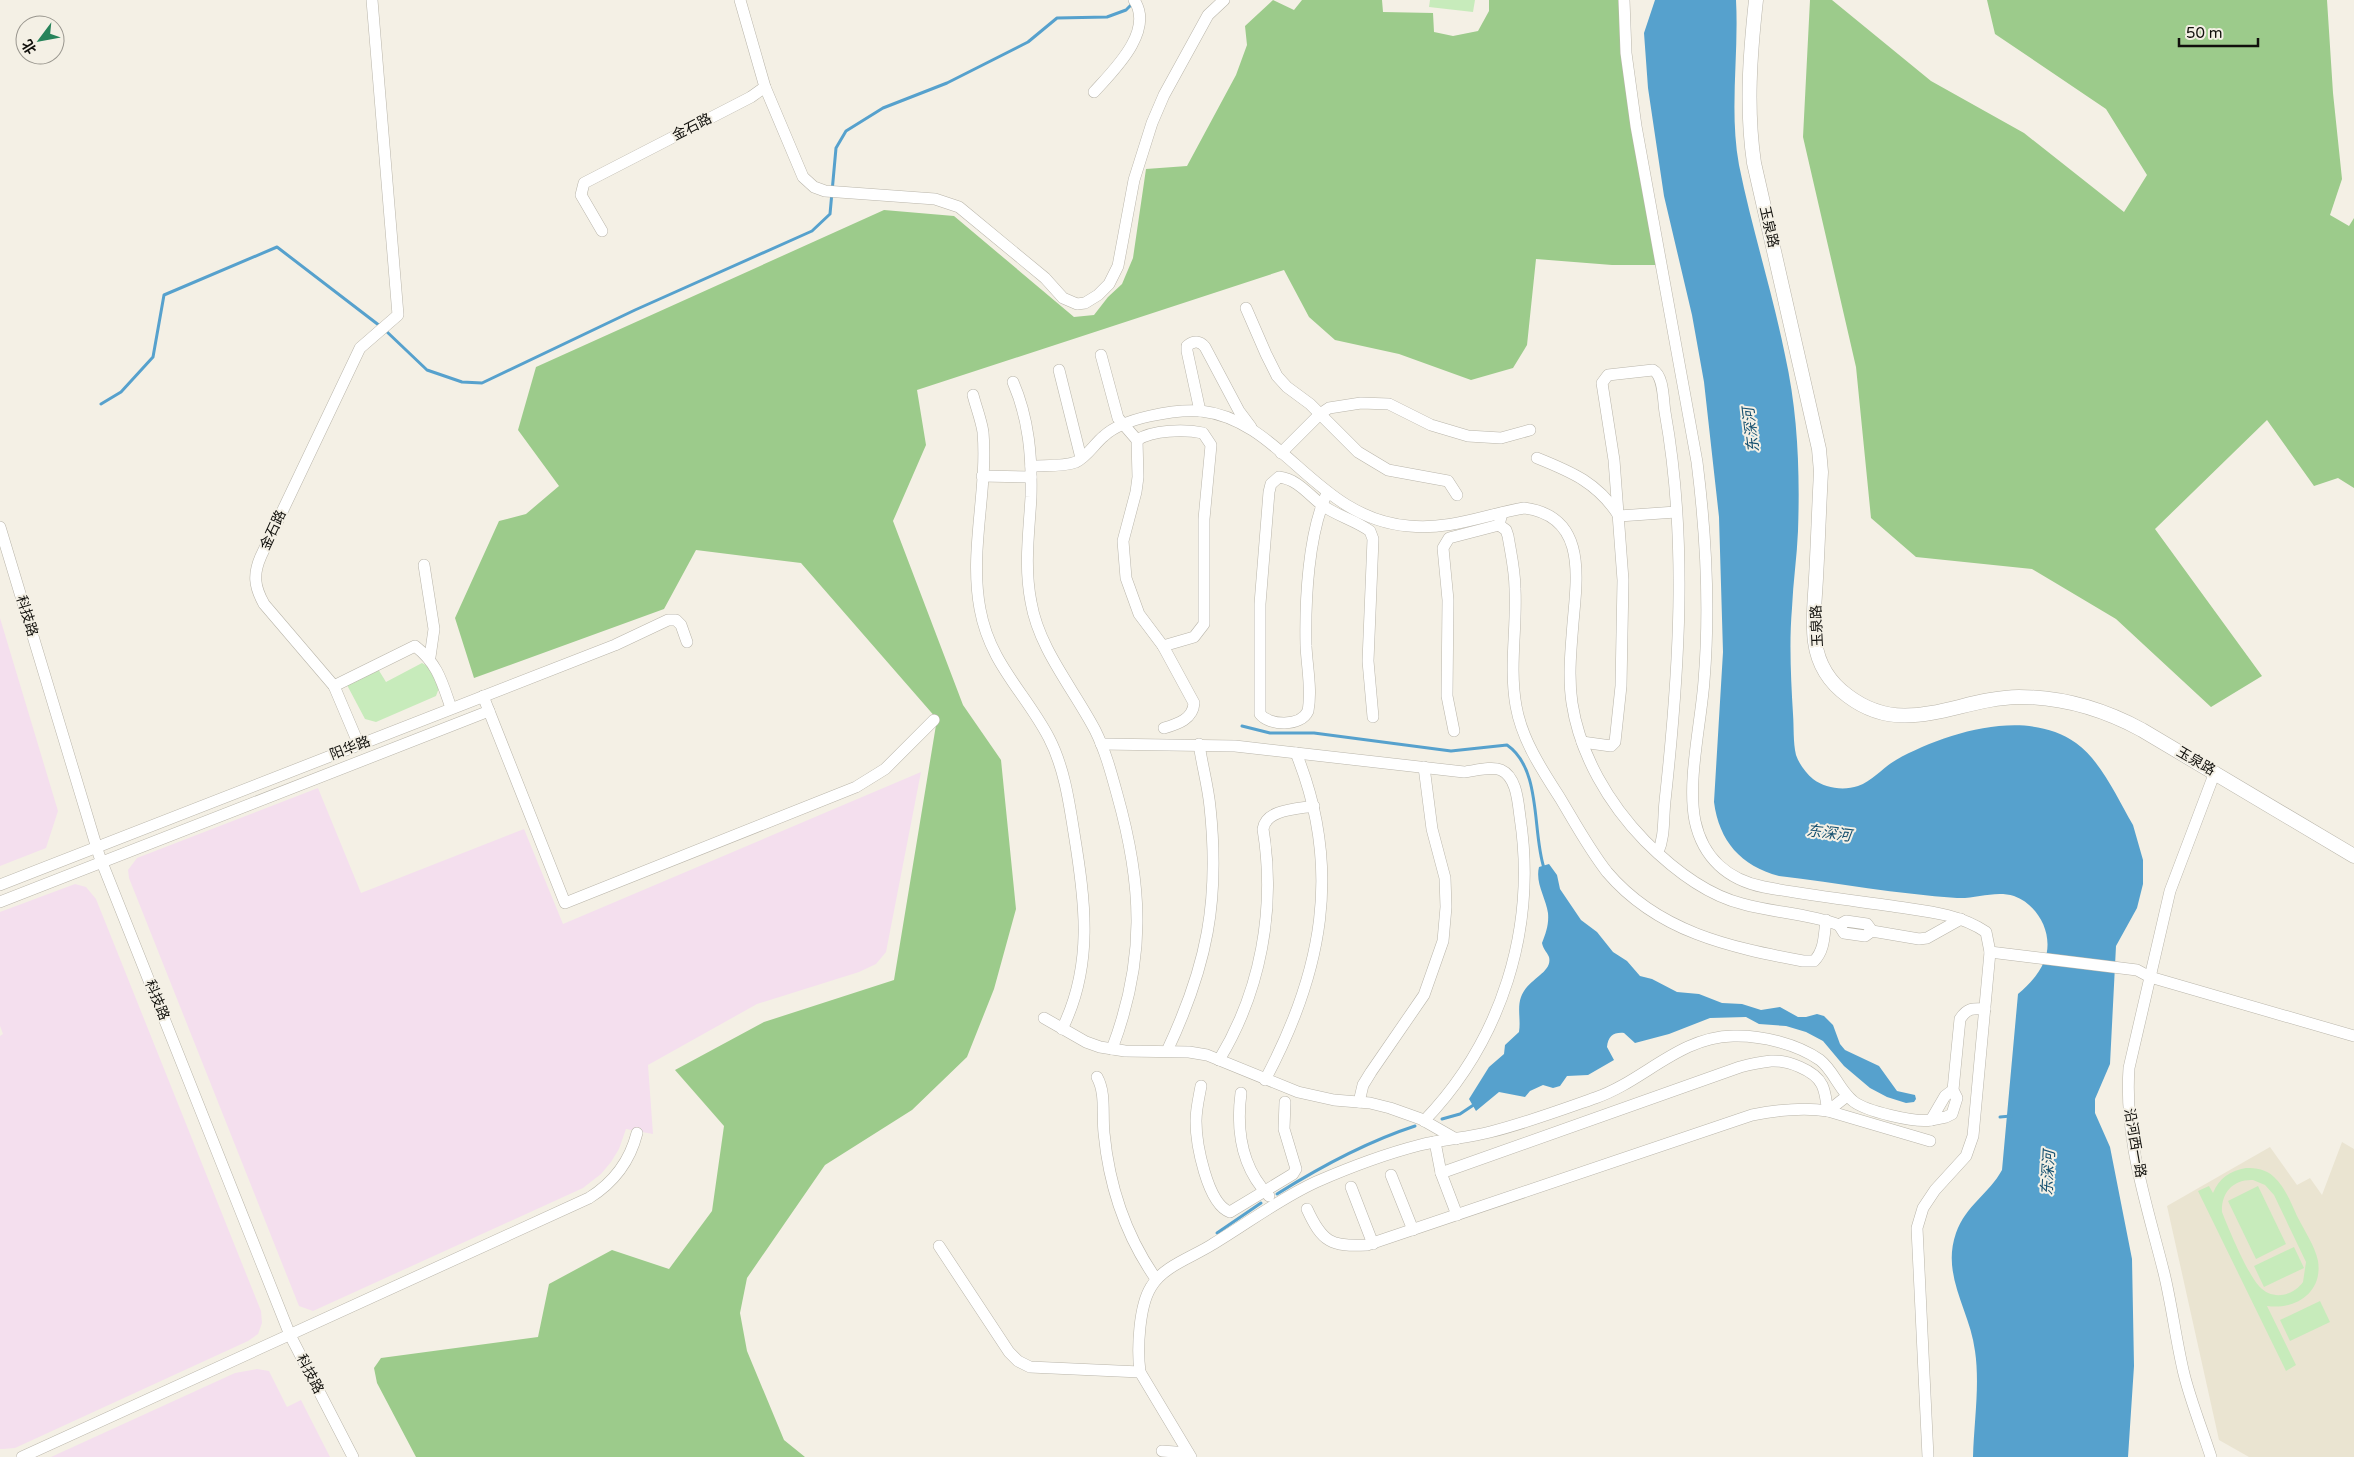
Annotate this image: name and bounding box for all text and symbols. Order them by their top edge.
north arrow [15,15,65,65]
scale bar [2179,15,2258,47]
text: 50 m [2186,24,2223,42]
text: 北 [18,36,40,57]
street label: 金石路 [669,110,715,144]
street label: 玉泉路 [1756,205,1782,249]
water label: 东深河 [1739,404,1763,453]
street label: 金石路 [256,507,290,553]
street label: 科技路 [13,593,41,639]
street label: 玉泉路 [1807,605,1827,647]
street label: 阳华路 [327,733,373,763]
street label: 玉泉路 [2174,743,2218,779]
water label: 东深河 [1806,821,1855,845]
street label: 科技路 [141,977,173,1023]
street label: 沿河西一路 [2121,1107,2149,1179]
water label: 东深河 [2038,1147,2058,1196]
street label: 科技路 [293,1351,327,1397]

